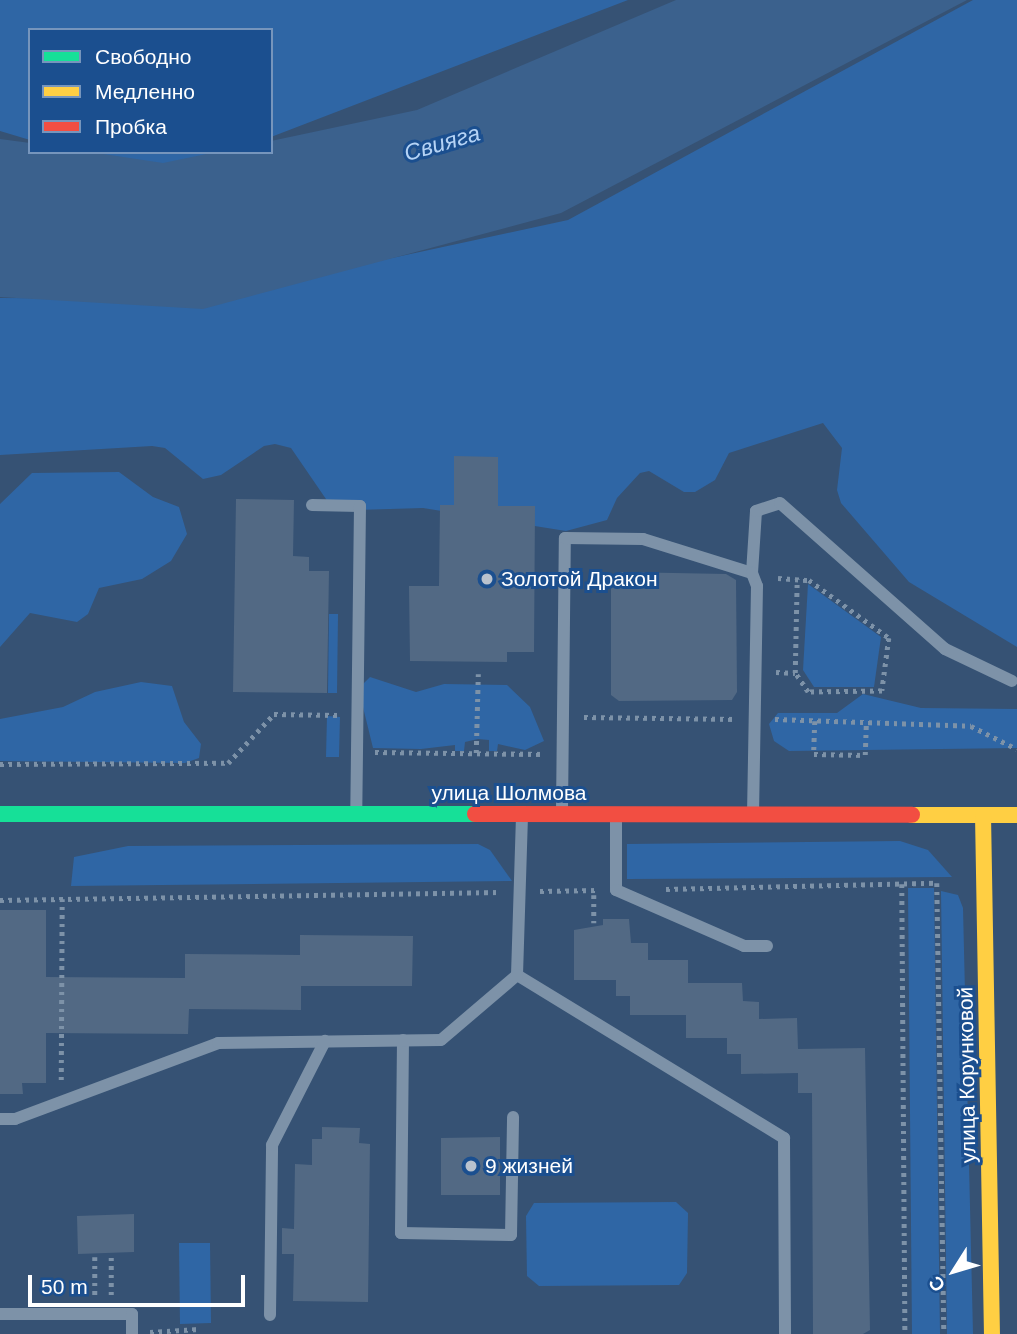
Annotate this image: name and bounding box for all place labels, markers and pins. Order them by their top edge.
place label: Золотой Дракон [501,566,658,592]
marker: Золотой Дракон [479,571,495,587]
place label: 9 жизней [485,1153,573,1179]
marker: 9 жизней [463,1158,479,1174]

